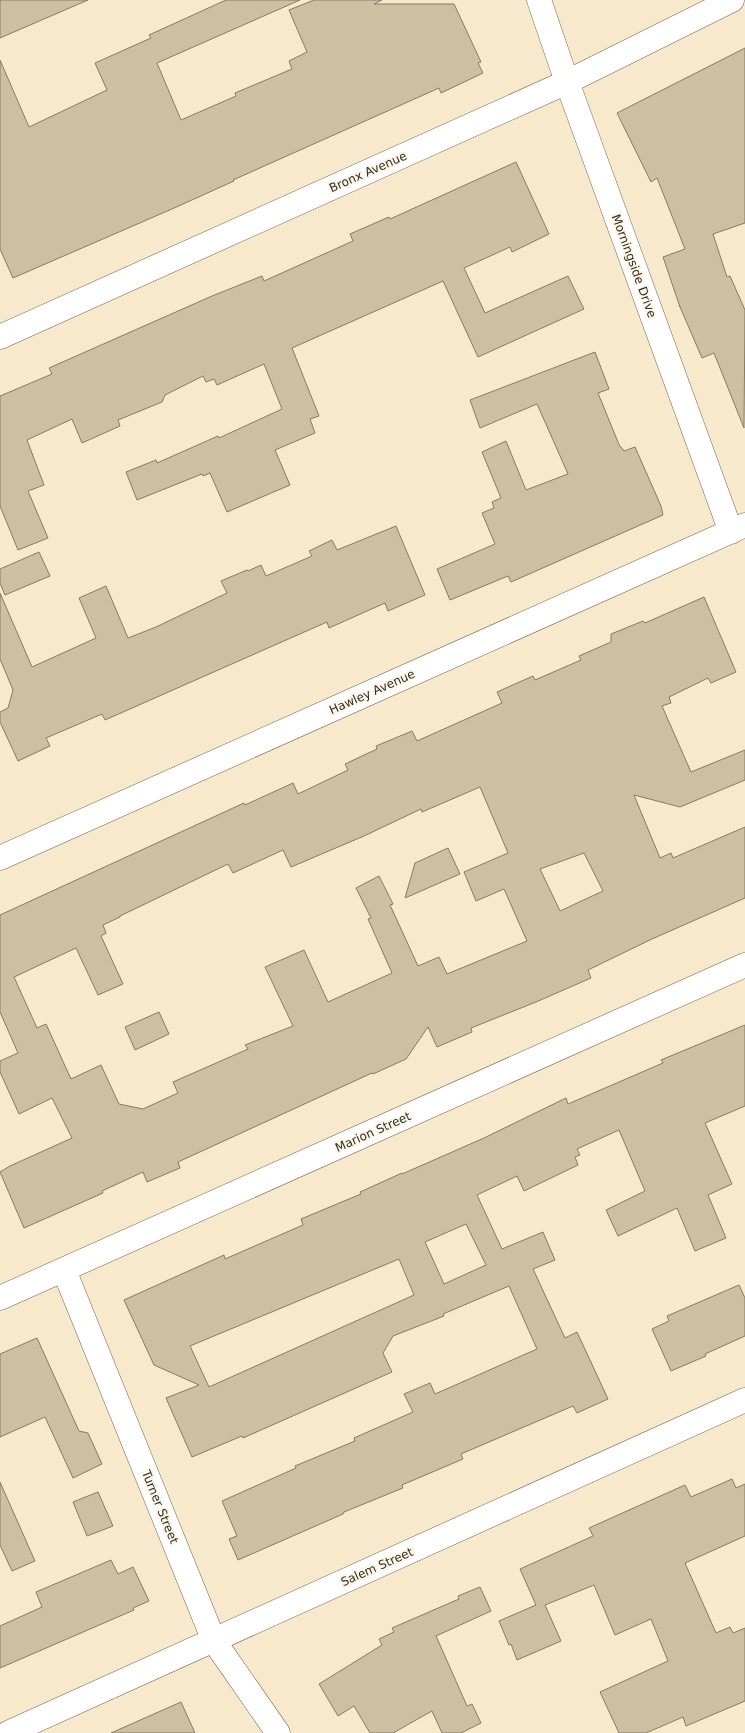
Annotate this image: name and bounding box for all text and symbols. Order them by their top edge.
street label: Bronx Avenue [327,149,409,195]
street label: Morningside Drive [609,212,659,320]
street label: Hawley Avenue [327,667,417,717]
street label: Marion Street [333,1109,413,1155]
street label: Turner Street [139,1467,181,1546]
street label: Salem Street [339,1545,416,1589]

